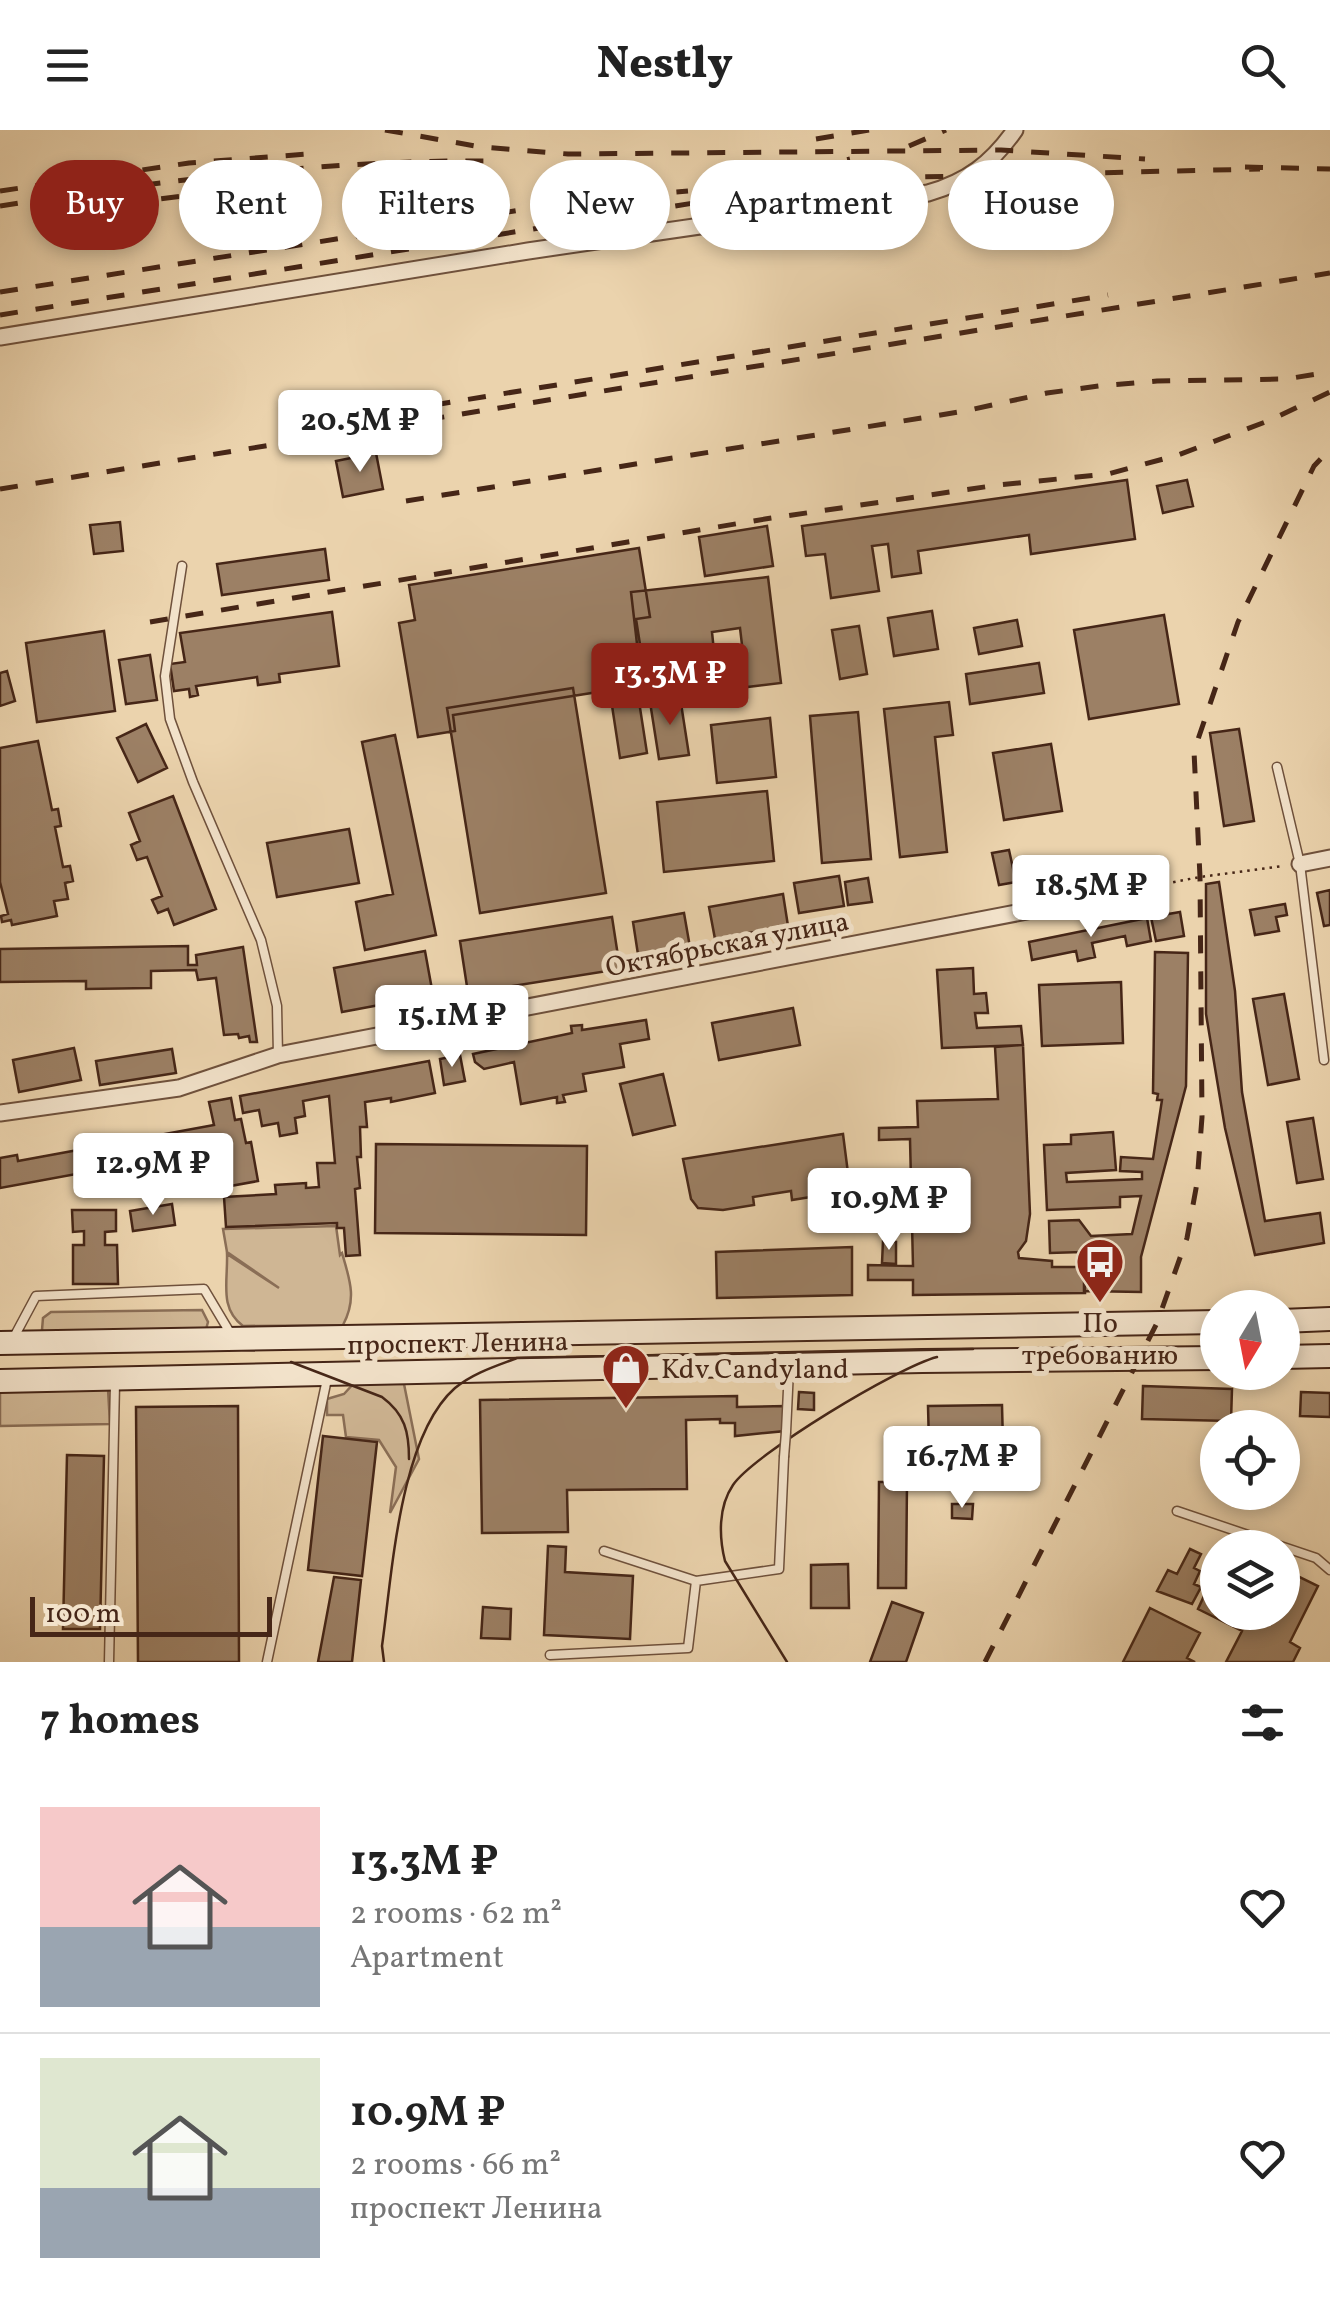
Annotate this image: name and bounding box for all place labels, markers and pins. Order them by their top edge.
pin: 20.5M ₽ [268,390,452,475]
pin: 13.3M ₽ [578,643,762,728]
pin: 18.5M ₽ [999,855,1183,940]
pin: 15.1M ₽ [360,985,544,1070]
pin: 12.9M ₽ [61,1133,245,1218]
pin: 10.9M ₽ [797,1168,981,1253]
bus stop icon: По требованию [1074,1236,1126,1304]
place label: По требованию [1022,1305,1178,1376]
shop icon: Kdv Candyland [600,1342,652,1410]
place label: Kdv Candyland [661,1351,849,1390]
pin: 16.7M ₽ [870,1426,1054,1511]

